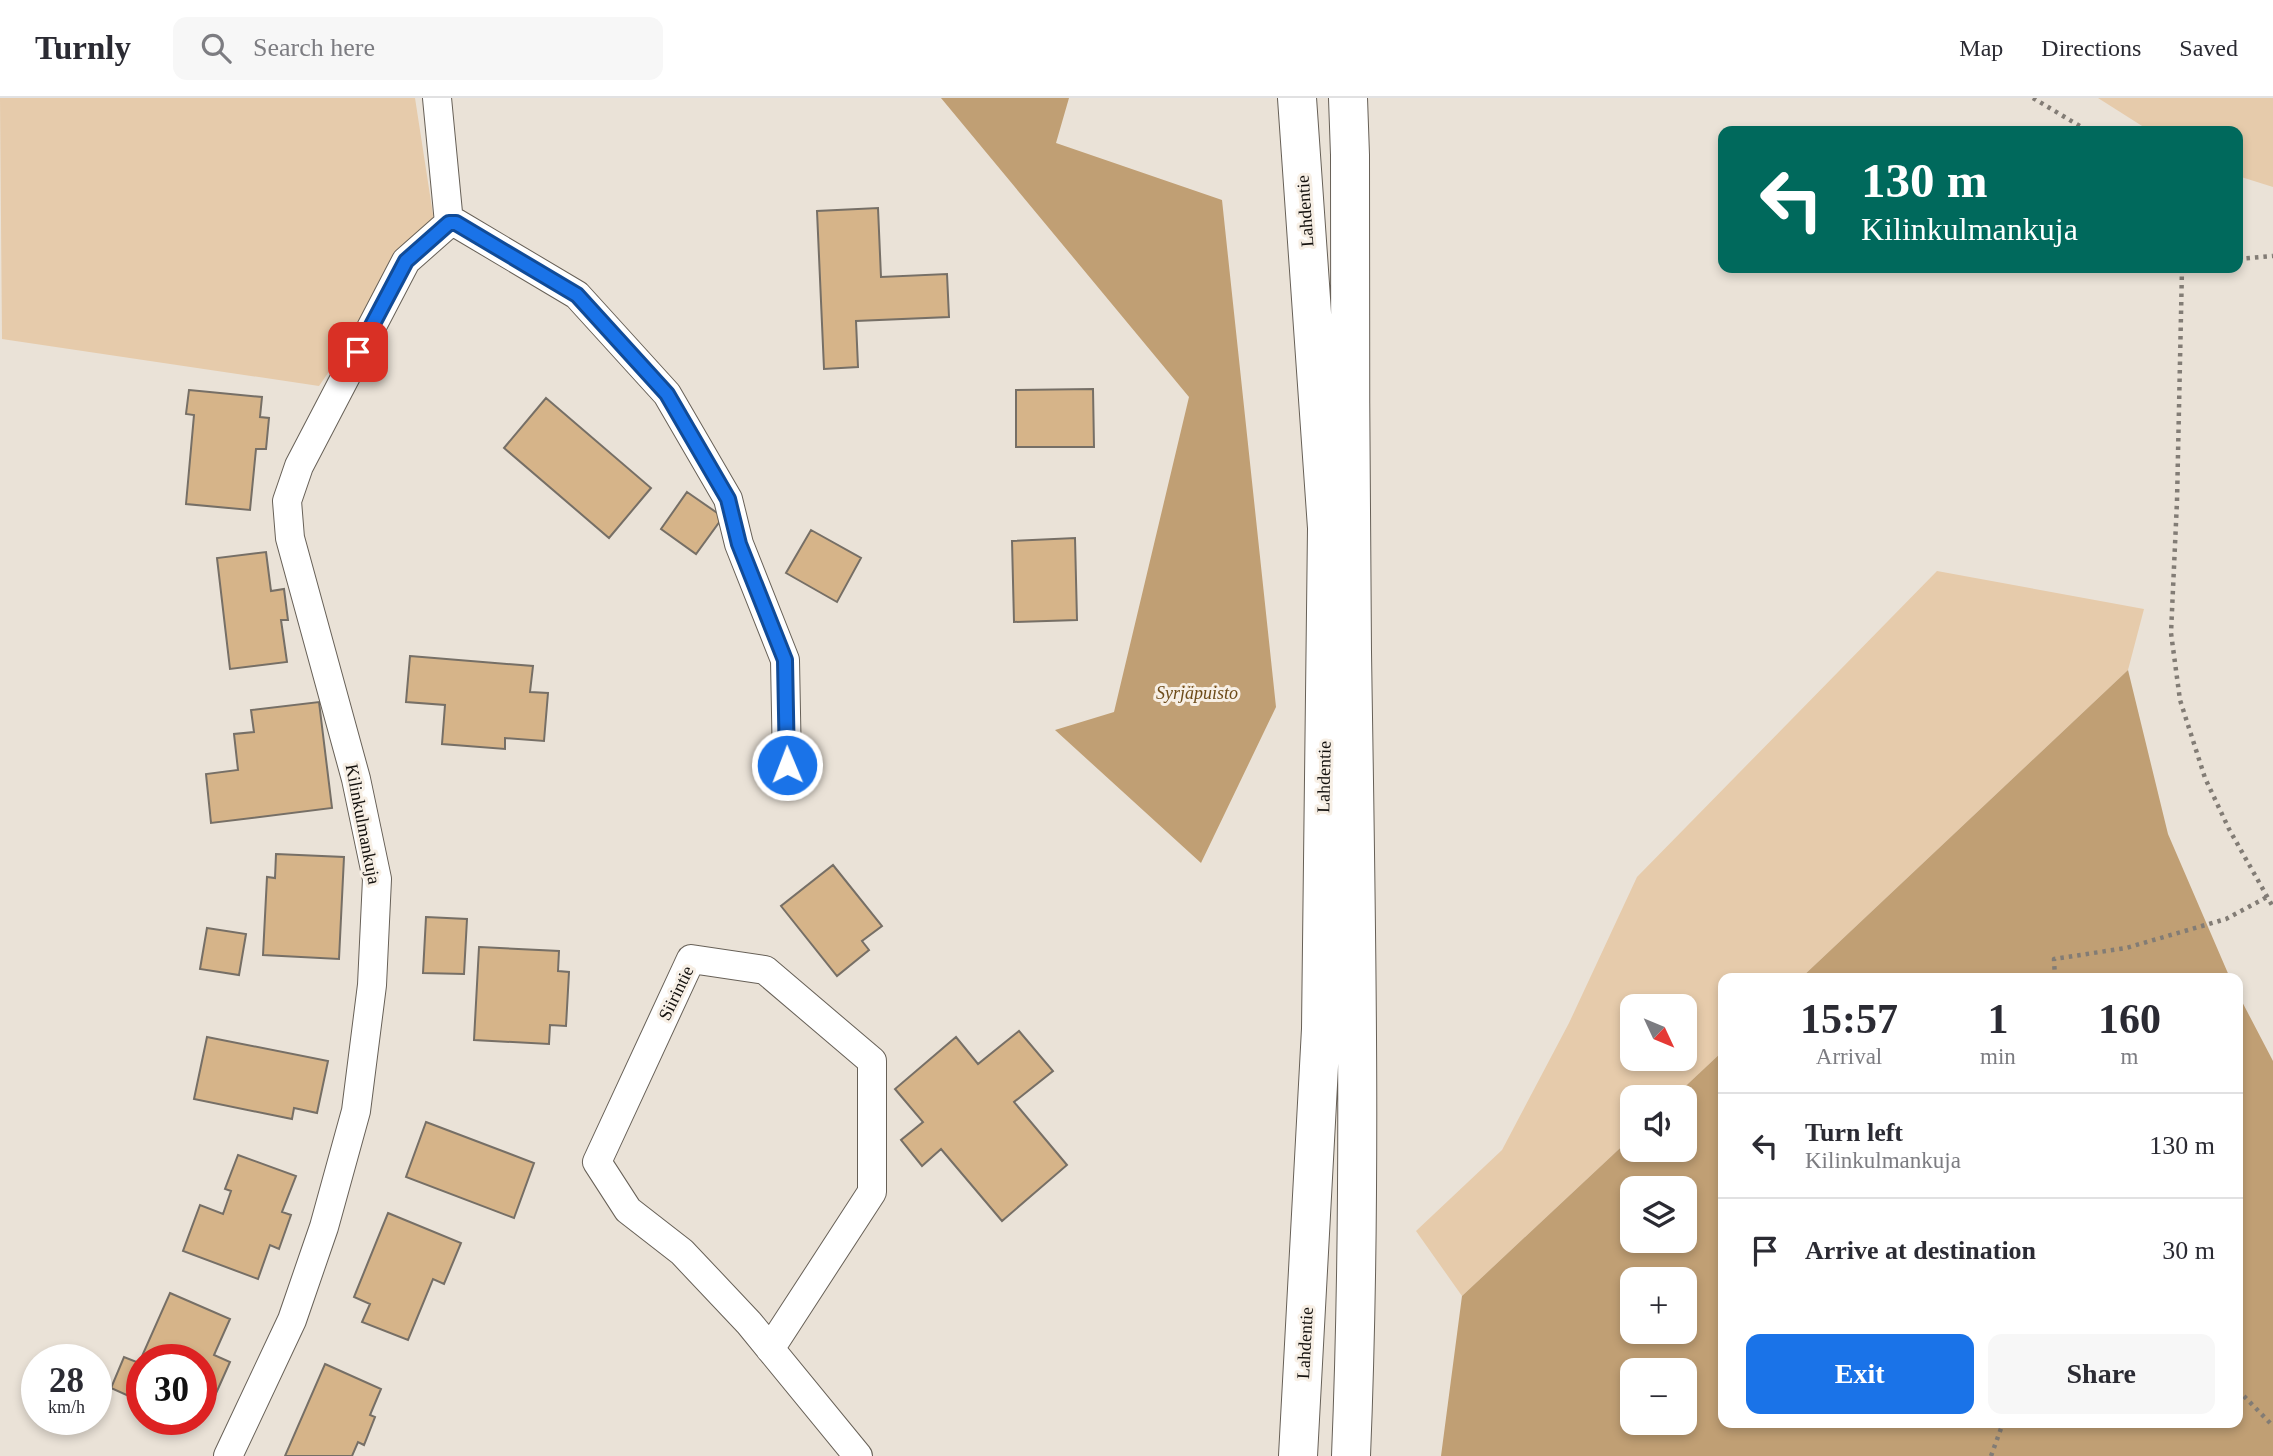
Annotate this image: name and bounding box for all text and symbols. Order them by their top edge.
search box [173,17,663,80]
icon: search [197,29,235,67]
text: Turnly [35,30,131,66]
text: Search here [253,33,375,62]
text: Map [1959,35,2003,61]
text: Directions [2041,35,2141,61]
text: Saved [2179,35,2238,61]
text: 130 m [1861,153,1988,208]
icon: left [1746,154,1837,245]
street label: Lahdentie [1293,174,1317,248]
text: Kilinkulmankuja [1861,211,2078,247]
pin [328,322,388,382]
icon: arrive [339,333,377,371]
park label: Syrjäpuisto [1156,683,1238,703]
position arrow [750,728,824,802]
street label: Lahdentie [1313,741,1335,813]
street label: Kilinkulmankuja [342,762,384,886]
street label: Siirintie [654,963,698,1023]
north arrow [1620,994,1698,1071]
map controls [1620,994,1697,1435]
text: 15:57 [1800,996,1898,1042]
text: 1 [1987,996,2008,1042]
text: 160 [2098,996,2161,1042]
text: Arrival [1816,1044,1882,1069]
text: min [1980,1044,2016,1069]
text: m [2120,1044,2138,1069]
button: sound [1620,1085,1697,1162]
text: Turn left [1805,1118,1903,1147]
icon: left [1746,1127,1784,1165]
text: 130 m [2149,1131,2215,1160]
text: Kilinkulmankuja [1805,1148,1961,1173]
button: layers [1620,1176,1697,1253]
icon: arrive [1746,1232,1784,1270]
text: Arrive at destination [1805,1236,2036,1265]
text: 30 m [2162,1236,2215,1265]
button: + [1620,1267,1697,1344]
street label: Lahdentie [1293,1307,1317,1379]
button: Exit [1746,1334,1974,1414]
button: Share [1988,1334,2215,1414]
speed limit sign: 30 [126,1344,217,1435]
button: − [1620,1358,1697,1435]
text: 28 [49,1361,84,1400]
text: km/h [48,1397,85,1417]

